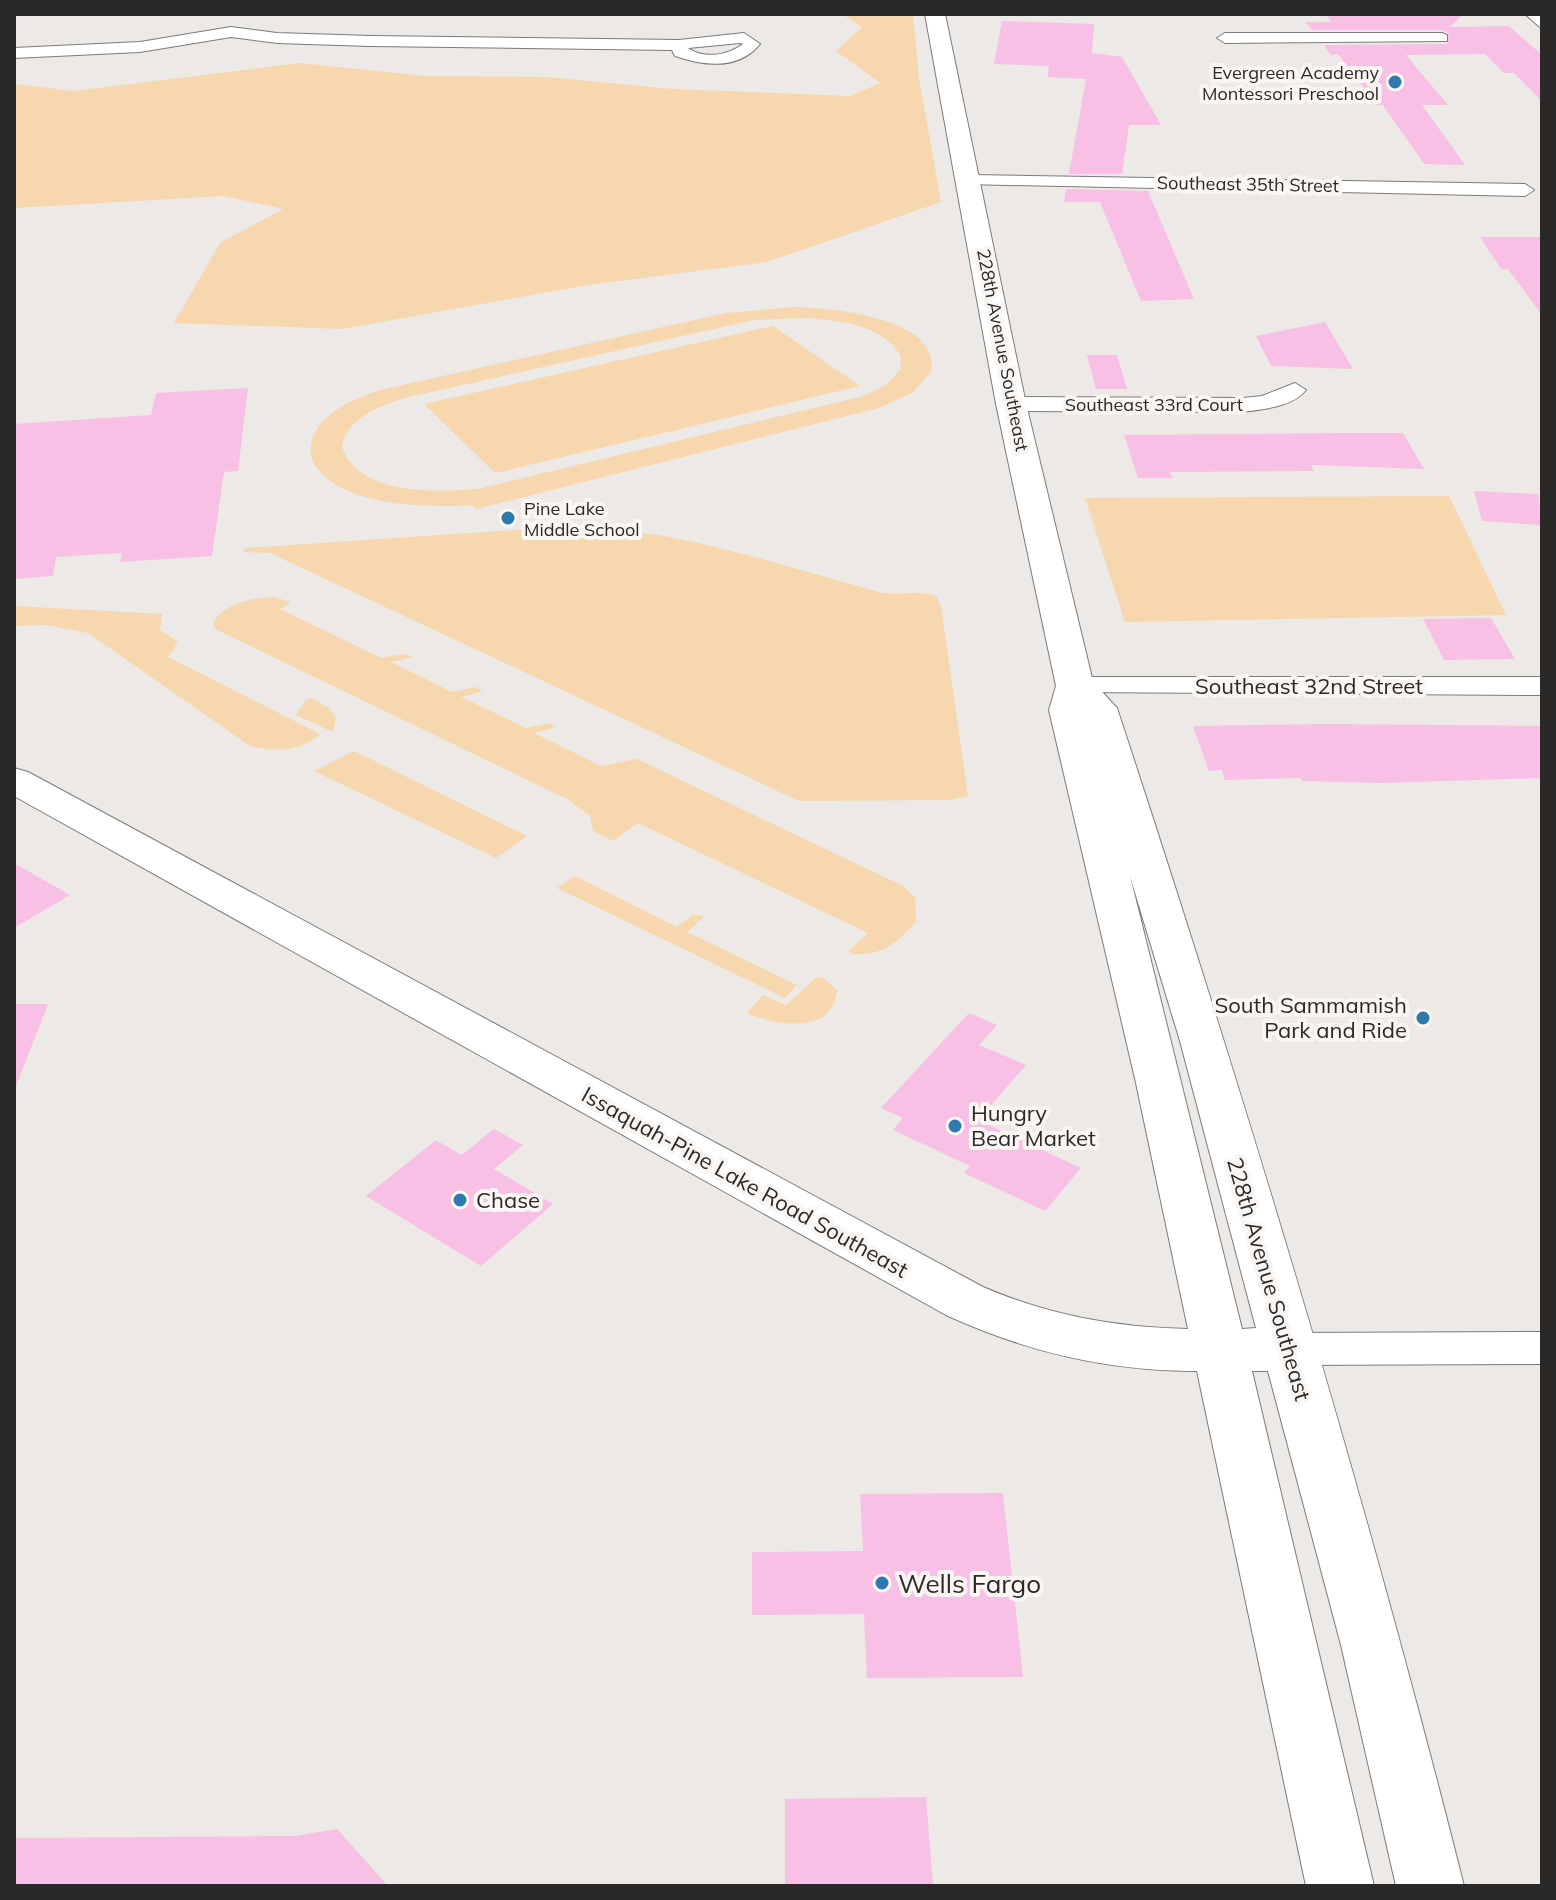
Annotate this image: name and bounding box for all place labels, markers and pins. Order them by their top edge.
place label: Evergreen Academy Montessori Preschool [1202,61,1379,105]
marker: Evergreen Academy Montessori Preschool [1386,73,1404,91]
place label: Pine Lake Middle School [524,497,640,541]
marker: Pine Lake Middle School [499,509,517,527]
place label: South Sammamish Park and Ride [1215,991,1407,1044]
marker: South Sammamish Park and Ride [1414,1009,1432,1027]
place label: Hungry Bear Market [971,1099,1096,1152]
marker: Hungry Bear Market [946,1117,964,1135]
place label: Chase [476,1186,540,1214]
marker: Chase [451,1191,469,1209]
place label: Wells Fargo [898,1567,1041,1600]
marker: Wells Fargo [873,1574,891,1592]

